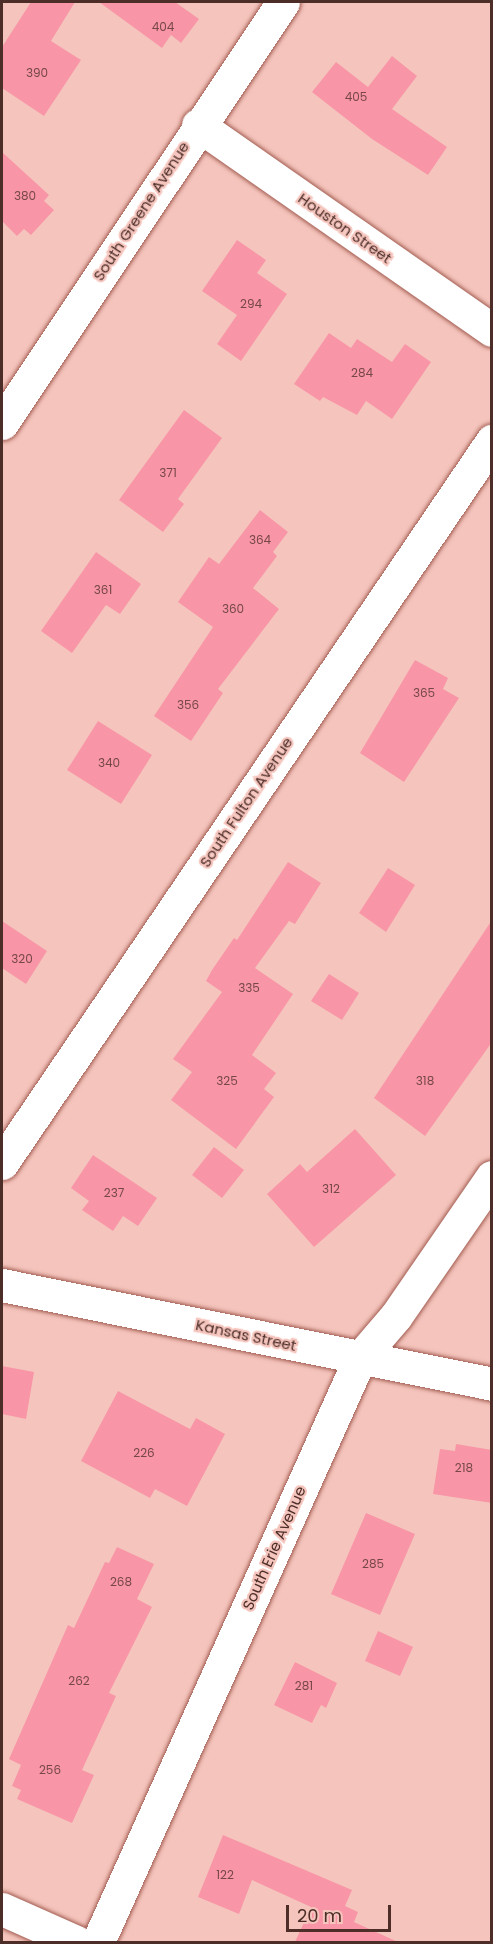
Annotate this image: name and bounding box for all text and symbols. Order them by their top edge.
house number: 404 [152,20,174,34]
house number: 390 [26,66,48,80]
house number: 405 [345,90,367,104]
street label: South Greene Avenue [89,138,193,284]
house number: 380 [14,189,36,203]
street label: Houston Street [295,189,395,267]
house number: 294 [240,297,262,311]
house number: 284 [351,366,373,380]
house number: 371 [159,466,177,480]
house number: 364 [249,533,271,547]
house number: 361 [94,583,112,597]
house number: 360 [222,602,244,616]
house number: 365 [413,686,435,700]
house number: 356 [177,698,199,712]
street label: South Fulton Avenue [196,734,296,870]
house number: 340 [98,756,120,770]
house number: 320 [11,952,33,966]
house number: 335 [238,981,260,995]
house number: 325 [216,1074,238,1088]
house number: 318 [416,1074,434,1088]
house number: 312 [322,1182,340,1196]
house number: 237 [104,1186,124,1200]
street label: Kansas Street [194,1316,298,1354]
house number: 226 [133,1446,155,1460]
house number: 218 [455,1461,473,1475]
street label: South Erie Avenue [239,1483,309,1613]
house number: 285 [362,1557,384,1571]
house number: 268 [110,1575,132,1589]
house number: 262 [68,1674,90,1688]
house number: 281 [295,1679,313,1693]
house number: 256 [39,1763,61,1777]
house number: 122 [216,1868,234,1882]
scale bar [289,1893,394,1931]
text: 20 m [297,1903,342,1928]

